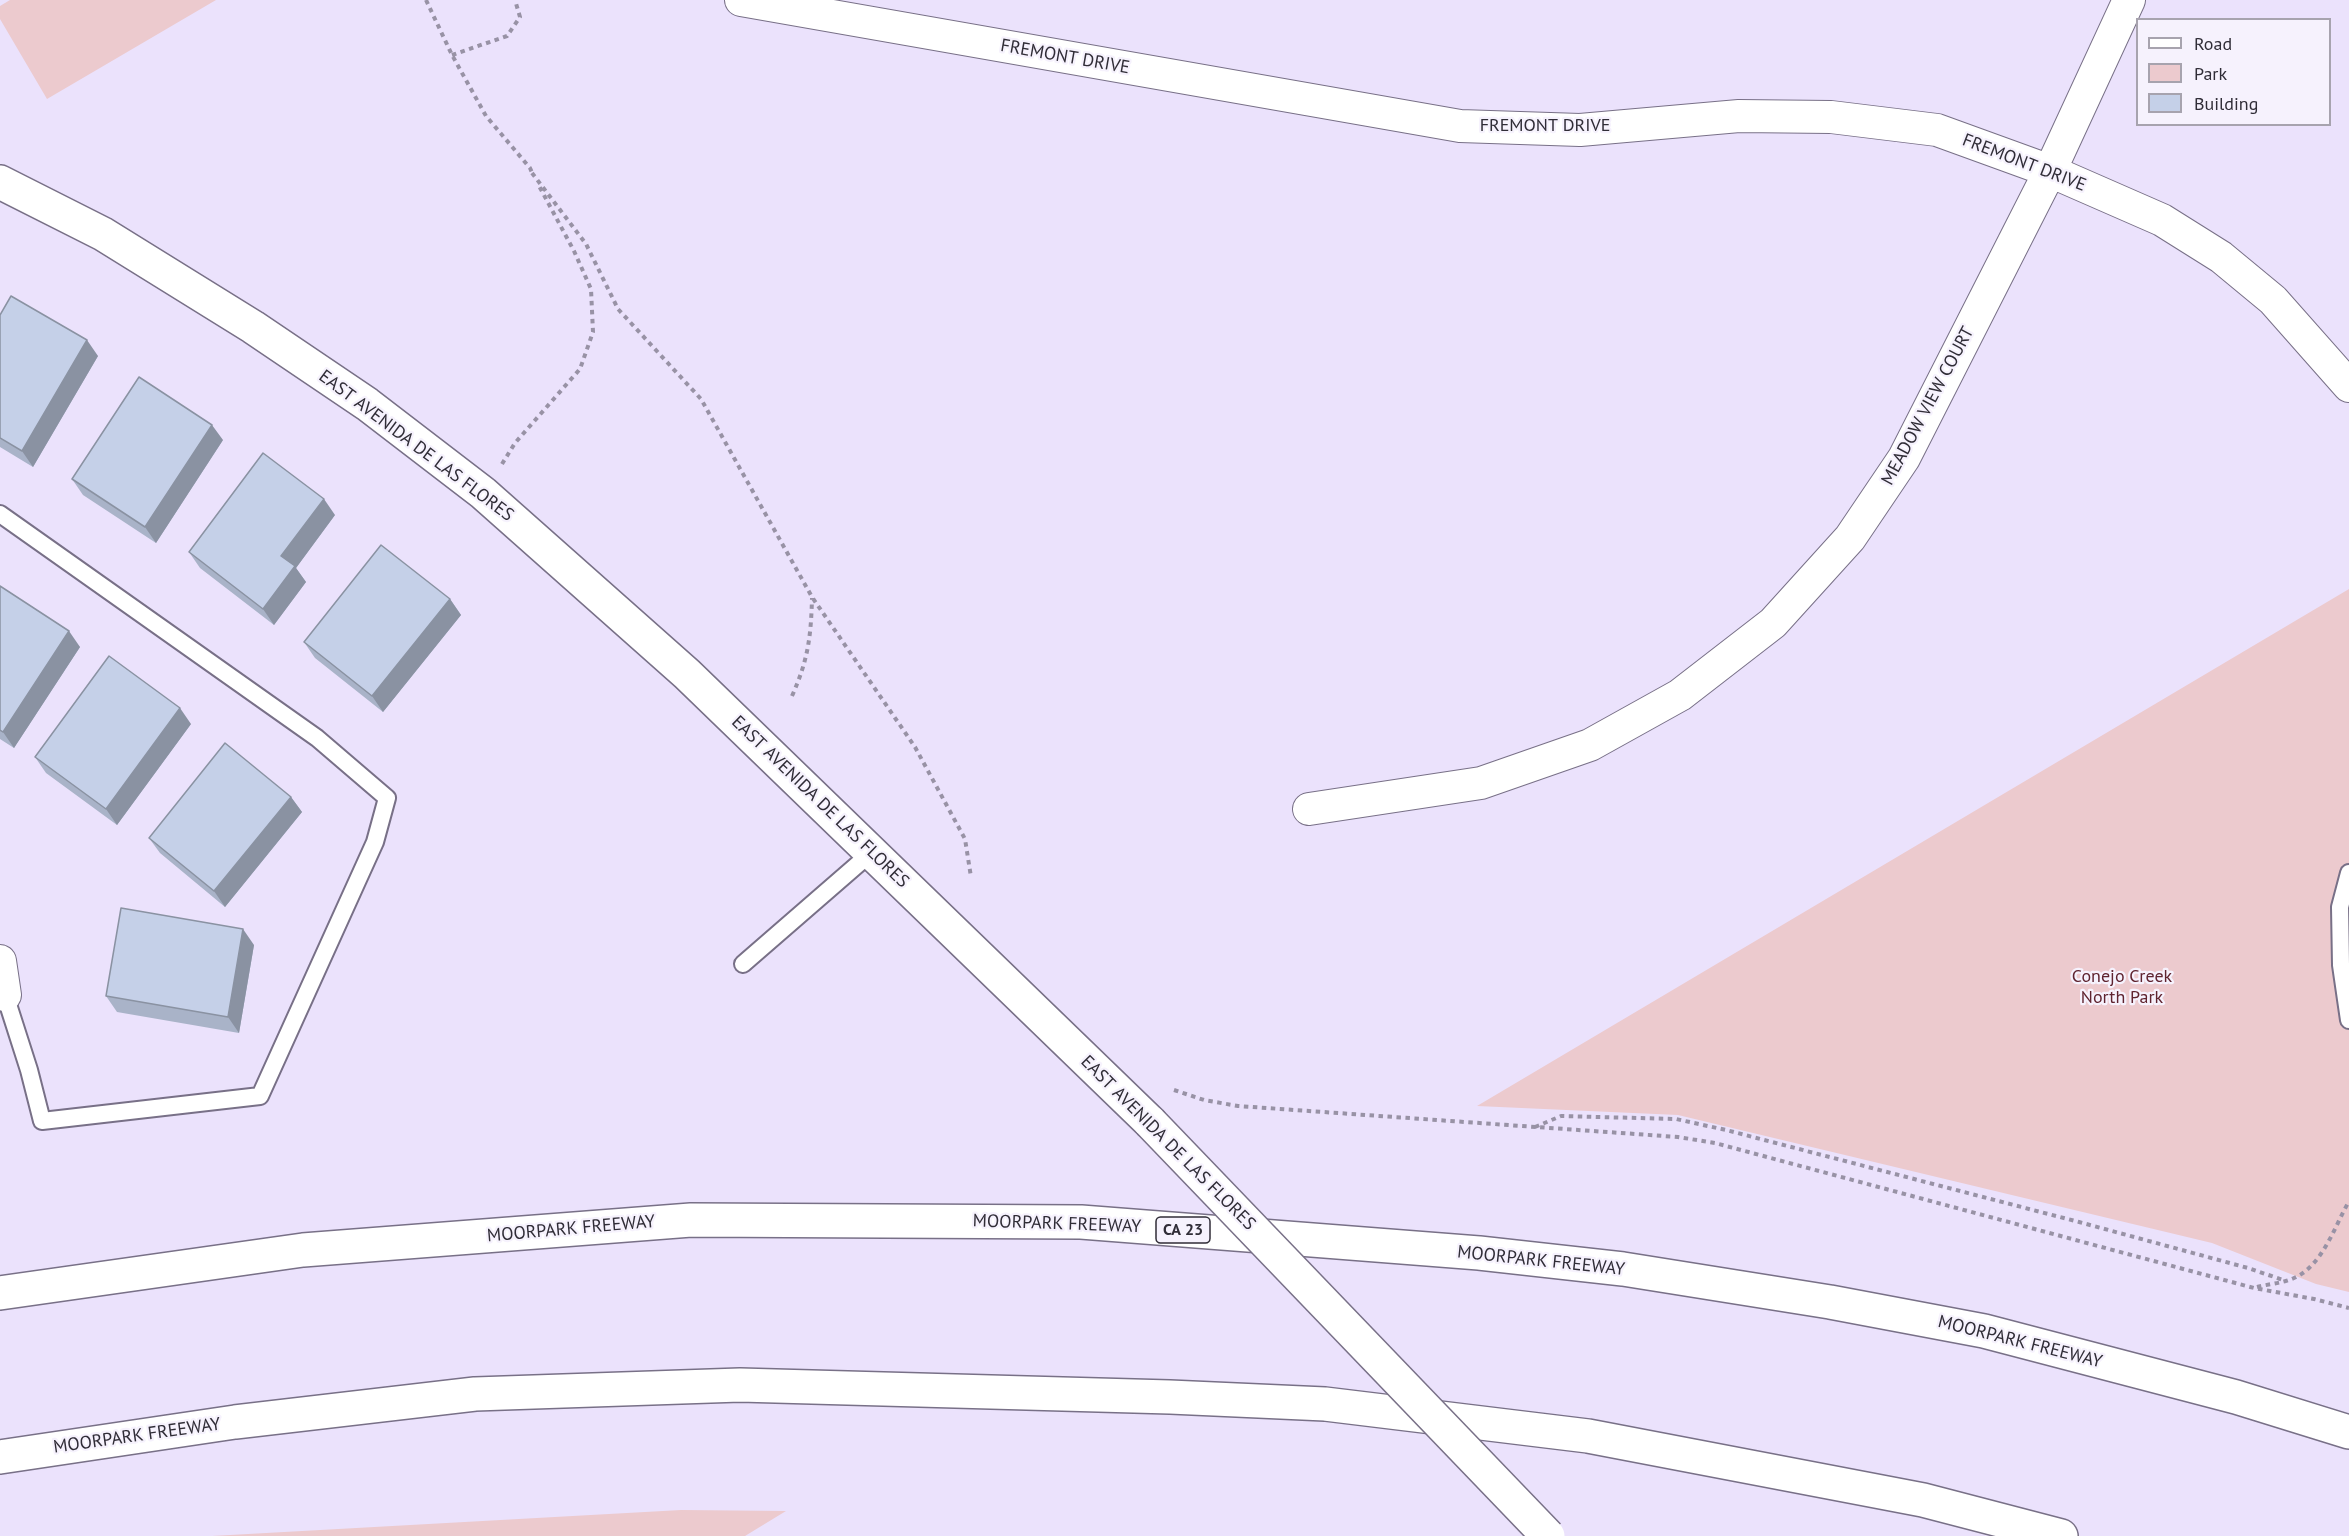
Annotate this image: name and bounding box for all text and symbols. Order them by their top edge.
legend [2136,18,2331,126]
text: Road [2194,32,2232,55]
street label: FREMONT DRIVE [999,35,1131,79]
text: Park [2194,62,2227,85]
text: Building [2194,92,2258,115]
street label: FREMONT DRIVE [1480,115,1610,137]
street label: FREMONT DRIVE [1959,129,2089,197]
street label: MEADOW VIEW COURT [1877,323,1979,489]
street label: EAST AVENIDA DE LAS FLORES [314,366,518,526]
street label: EAST AVENIDA DE LAS FLORES [727,711,913,893]
park label: Conejo Creek North Park [2072,966,2172,1008]
street label: EAST AVENIDA DE LAS FLORES [1076,1051,1260,1235]
street label: MOORPARK FREEWAY [972,1210,1142,1238]
street label: MOORPARK FREEWAY [486,1211,656,1247]
road number: CA 23 [1156,1217,1210,1243]
street label: MOORPARK FREEWAY [1456,1241,1626,1281]
street label: MOORPARK FREEWAY [1936,1311,2104,1373]
street label: MOORPARK FREEWAY [52,1414,222,1458]

